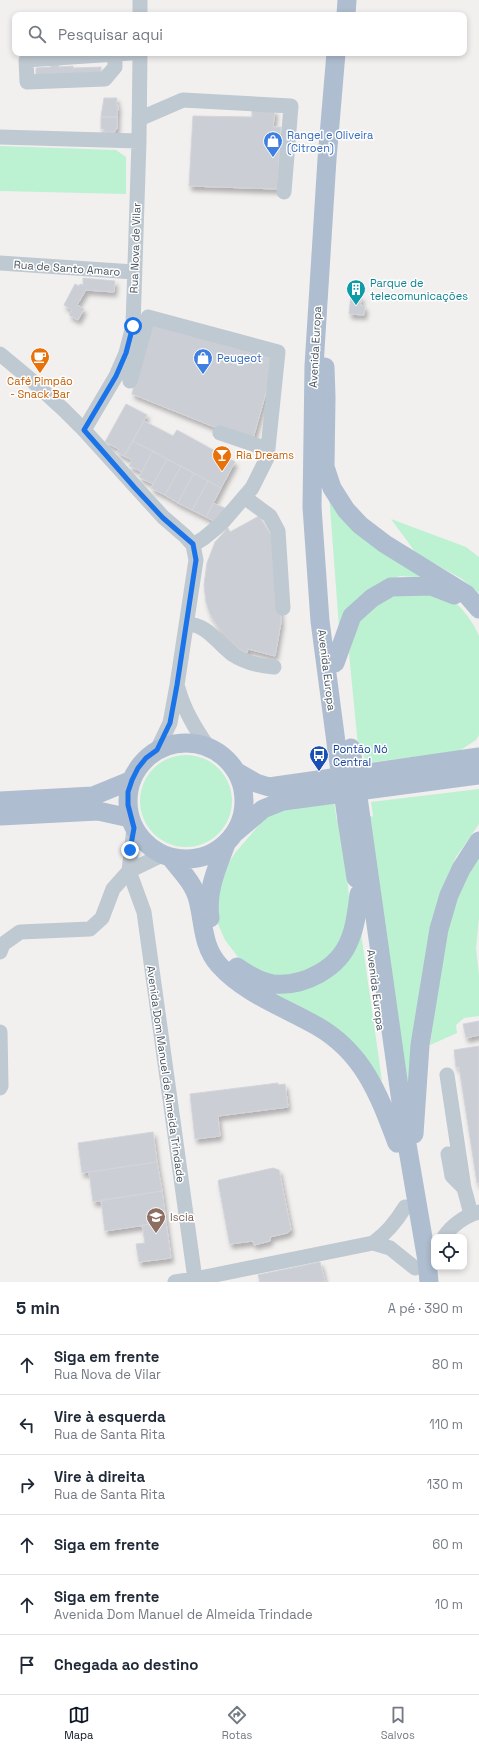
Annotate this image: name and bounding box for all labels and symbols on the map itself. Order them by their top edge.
place label: Rangel e Oliveira (Citroen) [287,128,374,155]
shop icon: Rangel e Oliveira (Citroen) [262,130,284,158]
street label: Rua Nova de Vilar [126,203,144,293]
street label: Rua de Santo Amaro [13,257,121,279]
place label: Parque de telecomunicações [370,276,468,303]
building icon: Parque de telecomunicações [345,278,367,306]
street label: Avenida Europa [306,305,324,388]
route start [124,317,142,335]
cafe icon: Café Pimpão - Snack Bar [29,346,51,374]
shop icon: Peugeot [192,347,214,375]
place label: Peugeot [217,351,262,365]
place label: Café Pimpão - Snack Bar [7,374,73,401]
bar icon: Ria Dreams [211,444,233,472]
place label: Ria Dreams [236,448,294,462]
street label: Avenida Europa [315,629,339,712]
place label: Pontão Nó Central [333,742,388,769]
bus stop icon: Pontão Nó Central [308,744,330,772]
route end [121,841,139,859]
street label: Avenida Europa [364,949,388,1032]
street label: Avenida Dom Manuel de Almeida Trindade [144,965,188,1183]
school or university icon: Iscia [145,1206,167,1234]
place label: Iscia [170,1210,195,1224]

